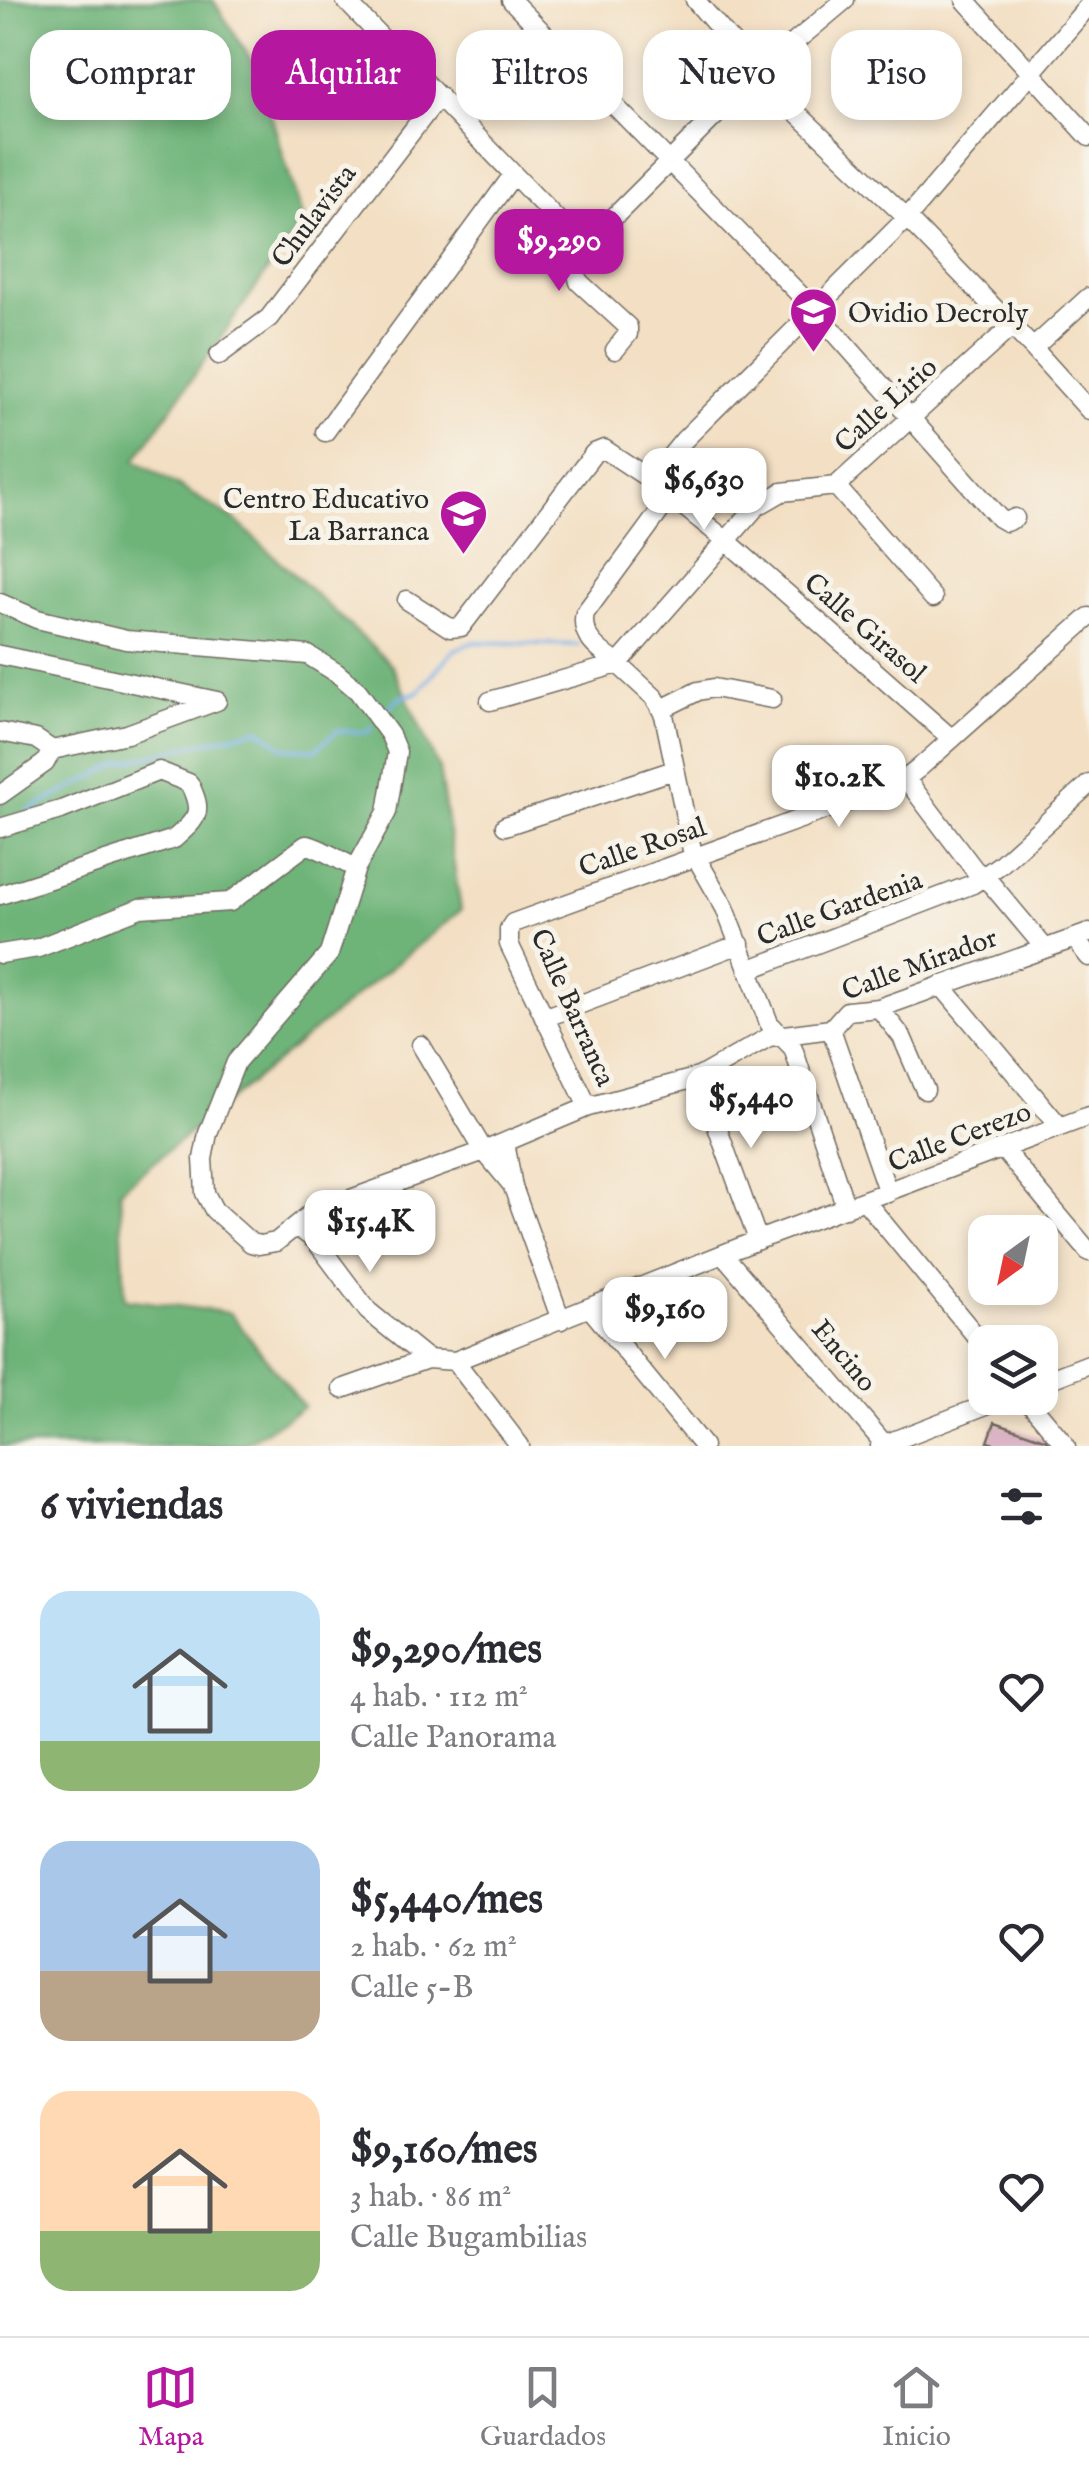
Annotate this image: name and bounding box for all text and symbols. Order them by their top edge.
chip: Comprar [30,30,231,120]
chip: Alquilar [251,30,436,120]
chip: Filtros [456,30,623,120]
chip: Nuevo [643,30,811,120]
chip: Piso [831,30,962,120]
street label: Chulavista [265,157,366,275]
pin: $9,290 [478,209,640,294]
text: $9,290 [517,221,601,262]
school or university icon: Ovidio Decroly [787,286,839,354]
place label: Ovidio Decroly [848,297,1028,332]
street label: Calle Lirio [828,351,945,461]
pin: $6,630 [623,448,785,533]
text: $6,630 [664,460,744,501]
place label: Centro Educativo La Barranca [223,483,430,550]
school or university icon: Centro Educativo La Barranca [438,488,490,556]
street label: Calle Girasol [796,566,933,692]
pin: $10.2K [758,745,920,830]
text: $10.2K [794,757,884,798]
street label: Calle Rosal [575,810,711,886]
street label: Calle Gardenia [752,863,928,955]
street label: Calle Mirador [837,921,1002,1010]
street label: Calle Barranca [521,924,622,1093]
pin: $5,440 [670,1066,832,1151]
text: $5,440 [708,1078,794,1119]
street label: Calle Cerezo [883,1095,1036,1182]
pin: $15.4K [289,1190,451,1275]
text: $15.4K [326,1202,414,1243]
north arrow [968,1215,1058,1305]
map controls [968,1215,1058,1415]
pin: $9,160 [584,1277,746,1362]
text: $9,160 [624,1289,706,1330]
street label: Encino [803,1313,883,1400]
button: layers [968,1325,1058,1415]
icon: filters [994,1479,1049,1534]
text: 6 viviendas [40,1480,223,1533]
text: $9,290/mes [350,1624,542,1677]
icon: home [120,1631,240,1751]
icon: heart [994,1664,1049,1719]
text: 4 hab. · 112 m² [350,1677,528,1718]
text: Calle Panorama [350,1718,556,1759]
text: $5,440/mes [350,1874,543,1927]
icon: home [120,1881,240,2001]
icon: heart [994,1914,1049,1969]
text: 2 hab. · 62 m² [350,1927,517,1968]
text: Calle 5-B [350,1968,473,2009]
text: $9,160/mes [350,2124,537,2177]
icon: home [120,2131,240,2251]
icon: heart [994,2164,1049,2219]
text: 3 hab. · 86 m² [350,2177,511,2218]
text: Calle Bugambilias [350,2218,587,2259]
tab: Mapa [138,2360,204,2455]
tab: Guardados [480,2360,606,2455]
tab: Inicio [882,2360,951,2455]

